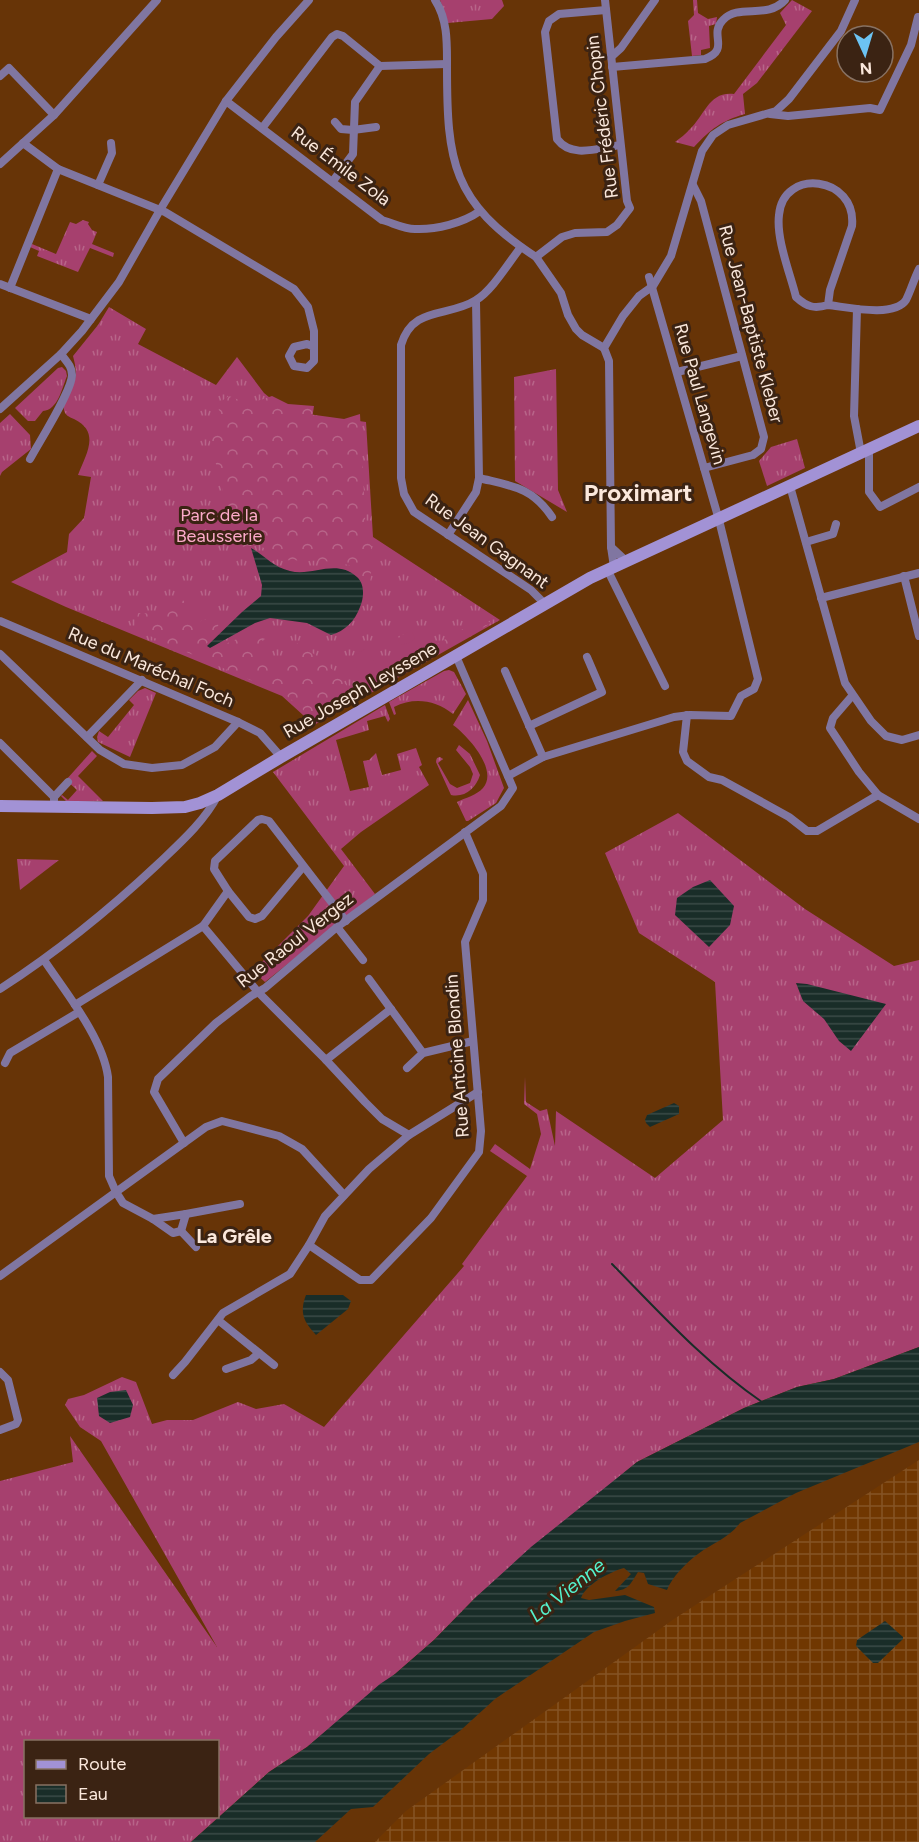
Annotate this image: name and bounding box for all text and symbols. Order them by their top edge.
north arrow [835,24,895,84]
street label: Rue Frédéric Chopin [581,34,623,200]
text: N [859,59,873,78]
street label: Rue Émile Zola [287,121,395,211]
street label: Rue Jean-Baptiste Kleber [714,223,788,425]
street label: Rue Paul Langevin [669,321,731,467]
district label: Proximart [584,478,692,507]
street label: Rue Jean Gagnant [421,489,553,593]
park label: Parc de la Beausserie [176,504,263,547]
street label: Rue du Maréchal Foch [65,622,237,712]
street label: Rue Joseph Leyssene [279,637,441,743]
street label: Rue Raoul Vergez [232,888,358,992]
street label: Rue Antoine Blondin [440,974,474,1138]
district label: La Grêle [196,1224,272,1248]
water label: La Vienne [524,1553,610,1627]
legend [24,1740,219,1818]
text: Route [78,1753,127,1775]
text: Eau [78,1783,108,1805]

